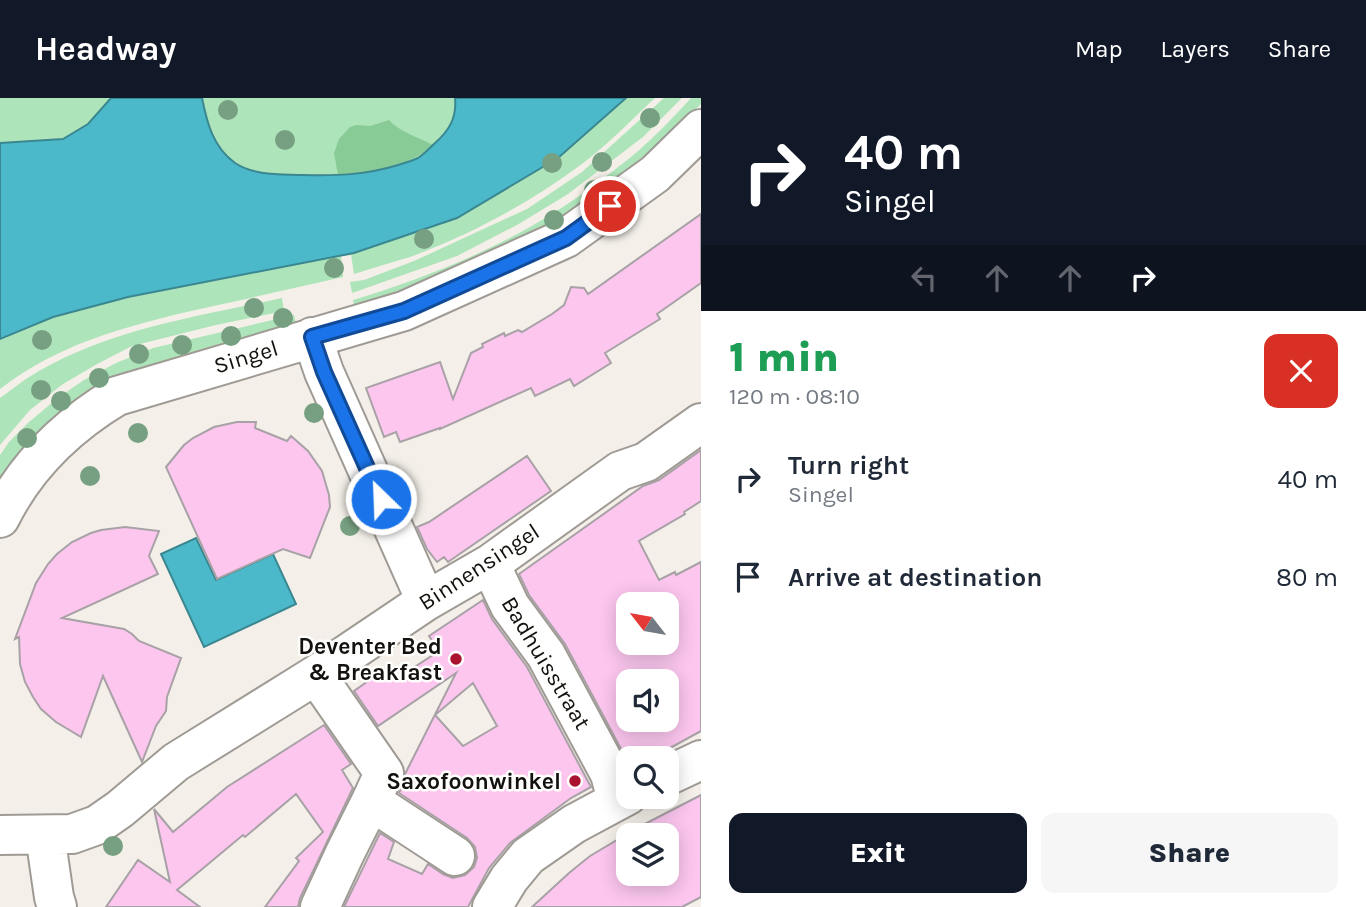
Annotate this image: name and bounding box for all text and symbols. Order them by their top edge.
text: Headway [35,30,176,68]
text: Map [1075,35,1123,63]
text: Layers [1161,35,1230,63]
text: Share [1268,35,1331,63]
text: 40 m [844,124,963,181]
icon: right [729,126,820,217]
pin [580,176,640,236]
text: Singel [844,183,936,220]
icon: arrive [591,187,629,225]
icon: left [905,259,943,297]
icon: ahead [978,259,1016,297]
icon: ahead [1051,259,1089,297]
icon: right [1124,259,1162,297]
text: 1 min [729,332,839,382]
street label: Singel [211,334,281,380]
button: close [1264,334,1338,408]
text: 120 m · 08:10 [729,383,860,410]
text: Turn right [788,450,909,481]
icon: right [729,460,767,498]
position arrow [344,462,418,536]
text: 40 m [1278,464,1338,495]
text: Singel [788,481,854,508]
street label: Binnensingel [414,518,544,616]
icon: arrive [729,558,767,596]
text: Arrive at destination [788,562,1042,593]
text: 80 m [1276,562,1338,593]
street label: Badhuisstraat [496,592,596,735]
north arrow [616,592,679,654]
map controls [616,592,679,886]
place label: Deventer Bed & Breakfast [298,633,442,686]
marker: Deventer Bed & Breakfast [448,651,464,667]
button: sound [616,669,679,732]
button: search [616,746,679,809]
place label: Saxofoonwinkel [386,768,561,795]
marker: Saxofoonwinkel [567,773,583,789]
button: Exit [729,813,1027,893]
button: Share [1041,813,1338,893]
button: layers [616,823,679,886]

